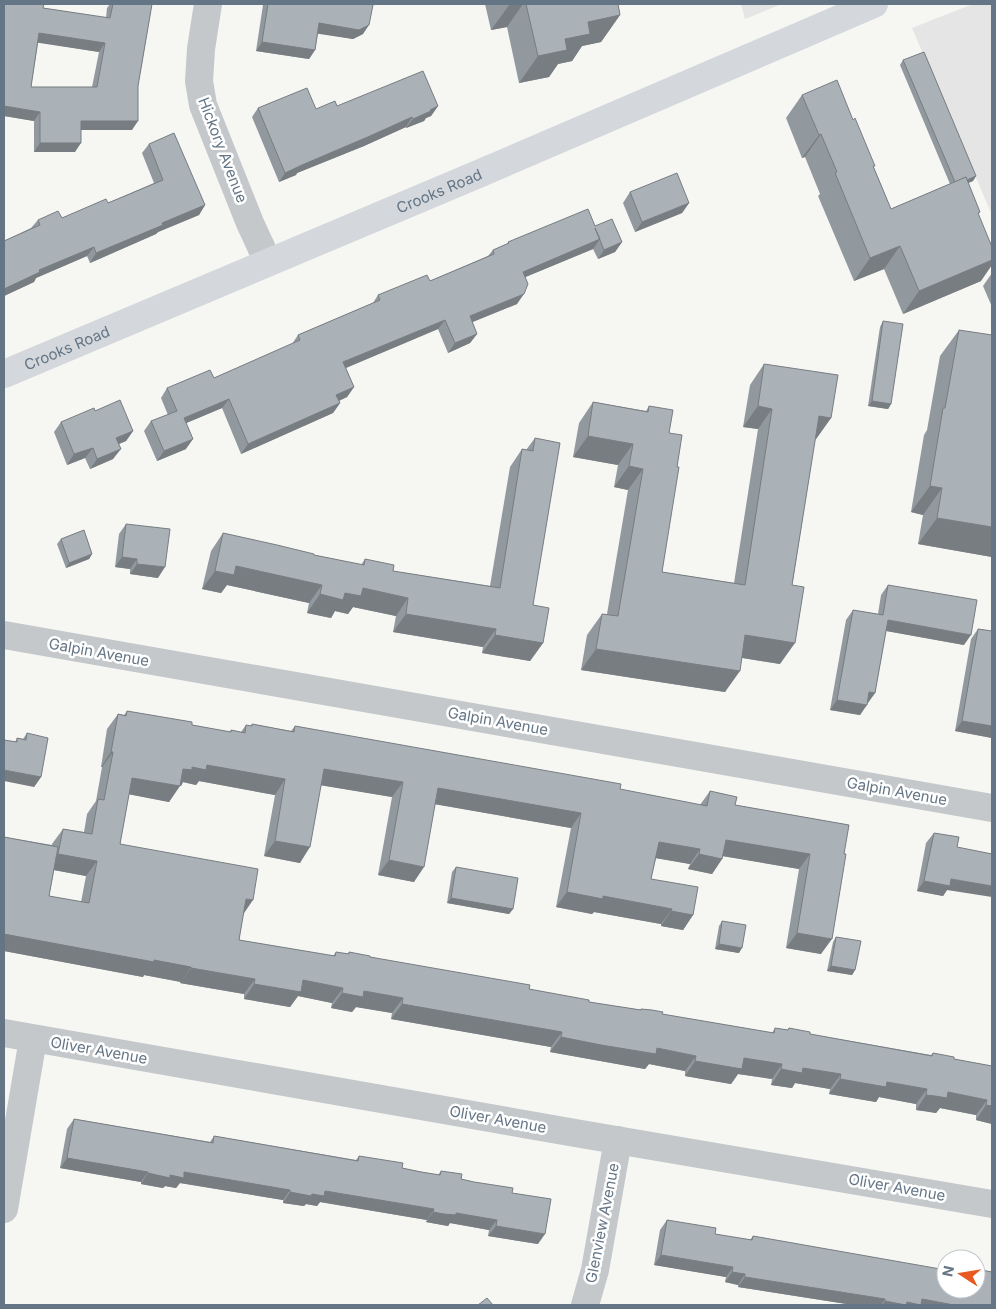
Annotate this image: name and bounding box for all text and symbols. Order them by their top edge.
street label: Hickory Avenue [194,95,252,205]
street label: Crooks Road [393,164,485,217]
street label: Crooks Road [21,321,112,374]
street label: Galpin Avenue [47,634,151,670]
street label: Galpin Avenue [446,703,550,739]
street label: Galpin Avenue [845,773,949,809]
street label: Oliver Avenue [49,1032,149,1068]
street label: Oliver Avenue [448,1101,548,1137]
street label: Glenview Avenue [581,1161,623,1285]
street label: Oliver Avenue [847,1169,947,1205]
north arrow [936,1249,986,1299]
text: N [938,1264,957,1278]

